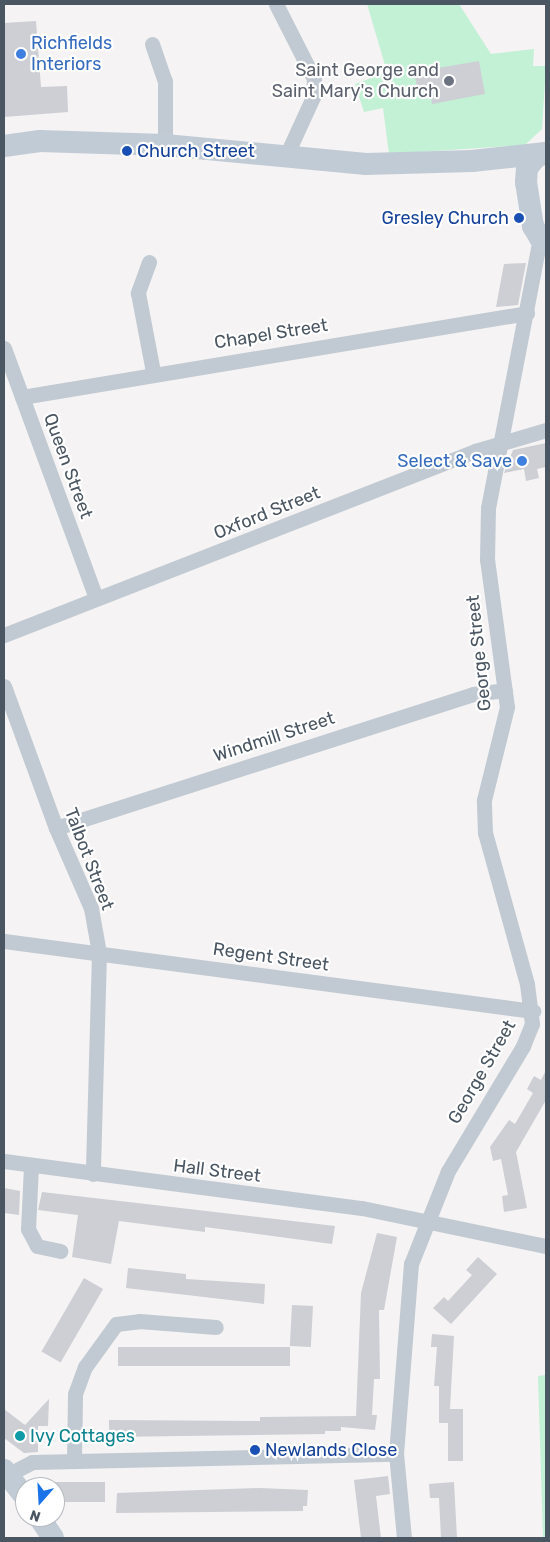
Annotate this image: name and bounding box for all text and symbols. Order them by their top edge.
place label: Richfields Interiors [31,33,112,76]
marker: Richfields Interiors [15,48,27,60]
place label: Saint George and Saint Mary's Church [272,60,439,102]
marker: Saint George and Saint Mary's Church [443,75,455,87]
place label: Church Street [137,140,255,162]
marker: Church Street [121,145,133,157]
place label: Gresley Church [381,207,509,229]
marker: Gresley Church [513,212,525,224]
street label: Chapel Street [213,314,329,354]
street label: Queen Street [39,410,97,522]
place label: Select & Save [397,450,512,472]
marker: Select & Save [516,455,528,467]
street label: Oxford Street [211,482,323,544]
street label: George Street [462,594,496,712]
street label: Windmill Street [211,707,337,767]
street label: Talbot Street [60,805,118,913]
street label: Regent Street [212,938,330,976]
street label: George Street [443,1016,521,1128]
street label: Hall Street [172,1155,262,1187]
place label: Ivy Cottages [30,1425,135,1447]
marker: Ivy Cottages [14,1430,26,1442]
place label: Newlands Close [265,1439,397,1461]
marker: Newlands Close [249,1444,261,1456]
north arrow [15,1477,65,1527]
text: N [28,1506,43,1525]

